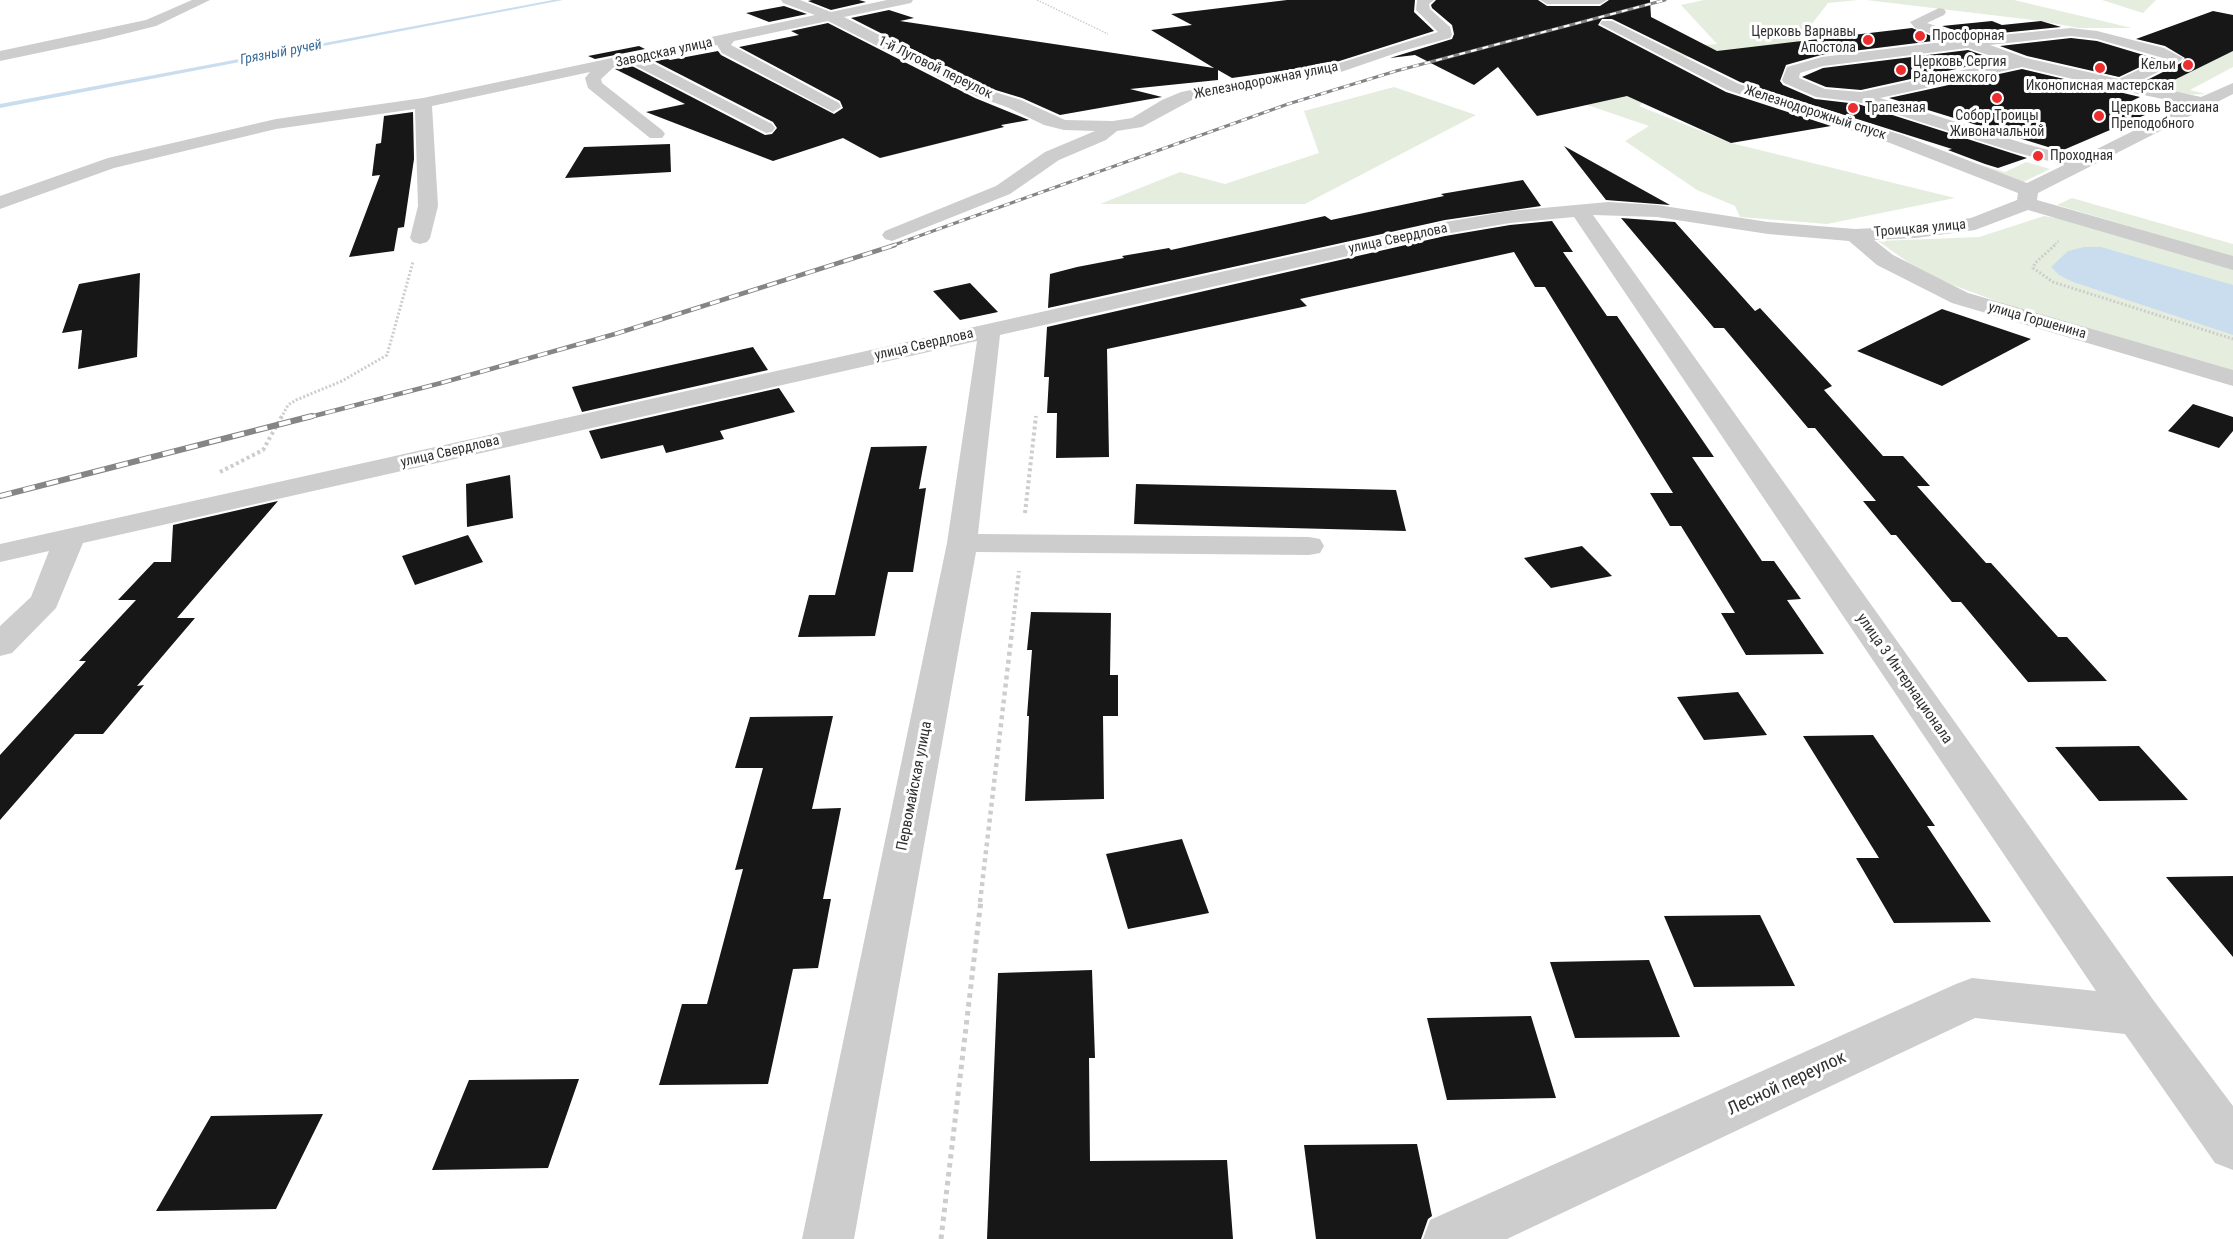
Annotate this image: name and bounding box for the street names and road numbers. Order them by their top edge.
street label: 1-й Луговой переулок [875,33,995,103]
street label: Заводская улица [614,35,714,71]
street label: Железнодорожная улица [1193,59,1339,103]
street label: Железнодорожный спуск [1742,82,1888,144]
street label: Троицкая улица [1873,217,1967,241]
street label: улица Свердлова [1347,220,1449,258]
street label: улица Горшенина [1986,299,2088,343]
street label: улица Свердлова [873,325,975,365]
street label: улица Свердлова [399,432,501,472]
street label: улица 3 Интернационала [1852,610,1956,748]
street label: Первомайская улица [894,720,936,852]
street label: Лесной переулок [1724,1047,1850,1121]

